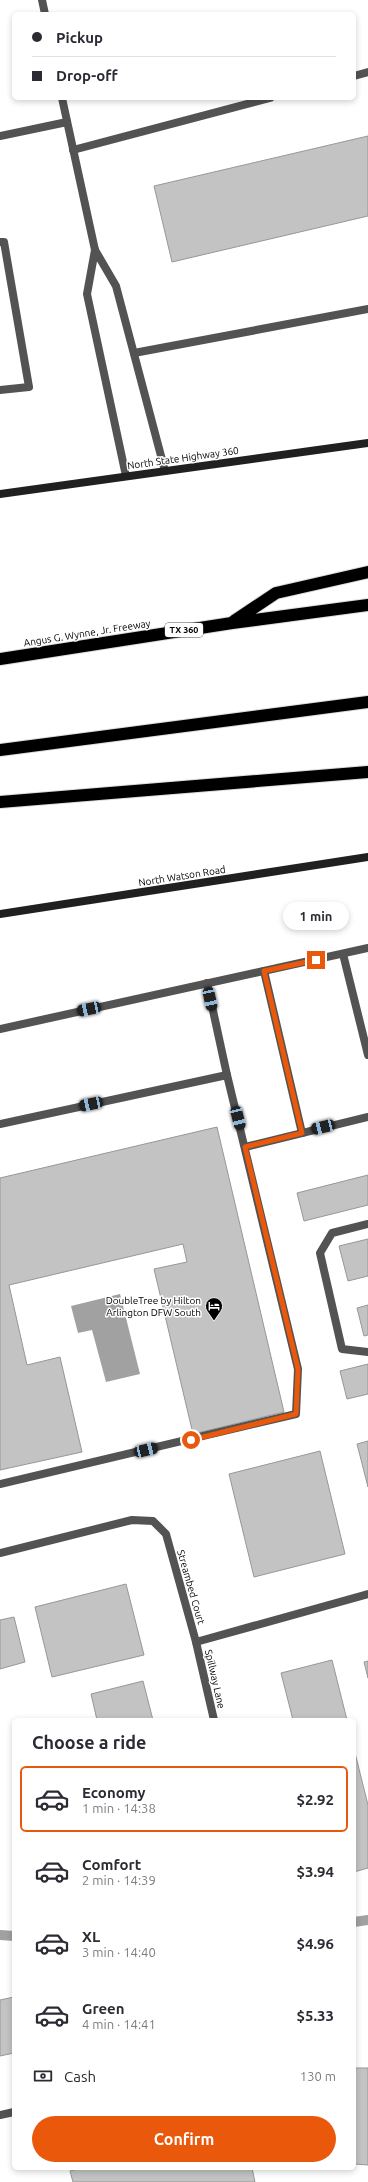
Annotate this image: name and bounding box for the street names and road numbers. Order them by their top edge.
street label: North State Highway 360 [127,445,240,471]
street label: Angus G. Wynne, Jr. Freeway [23,618,151,648]
road number: TX 360 [165,623,203,637]
street label: North Watson Road [138,864,226,888]
street label: Streambed Court [175,1548,207,1626]
street label: Spillway Lane [203,1648,227,1710]

